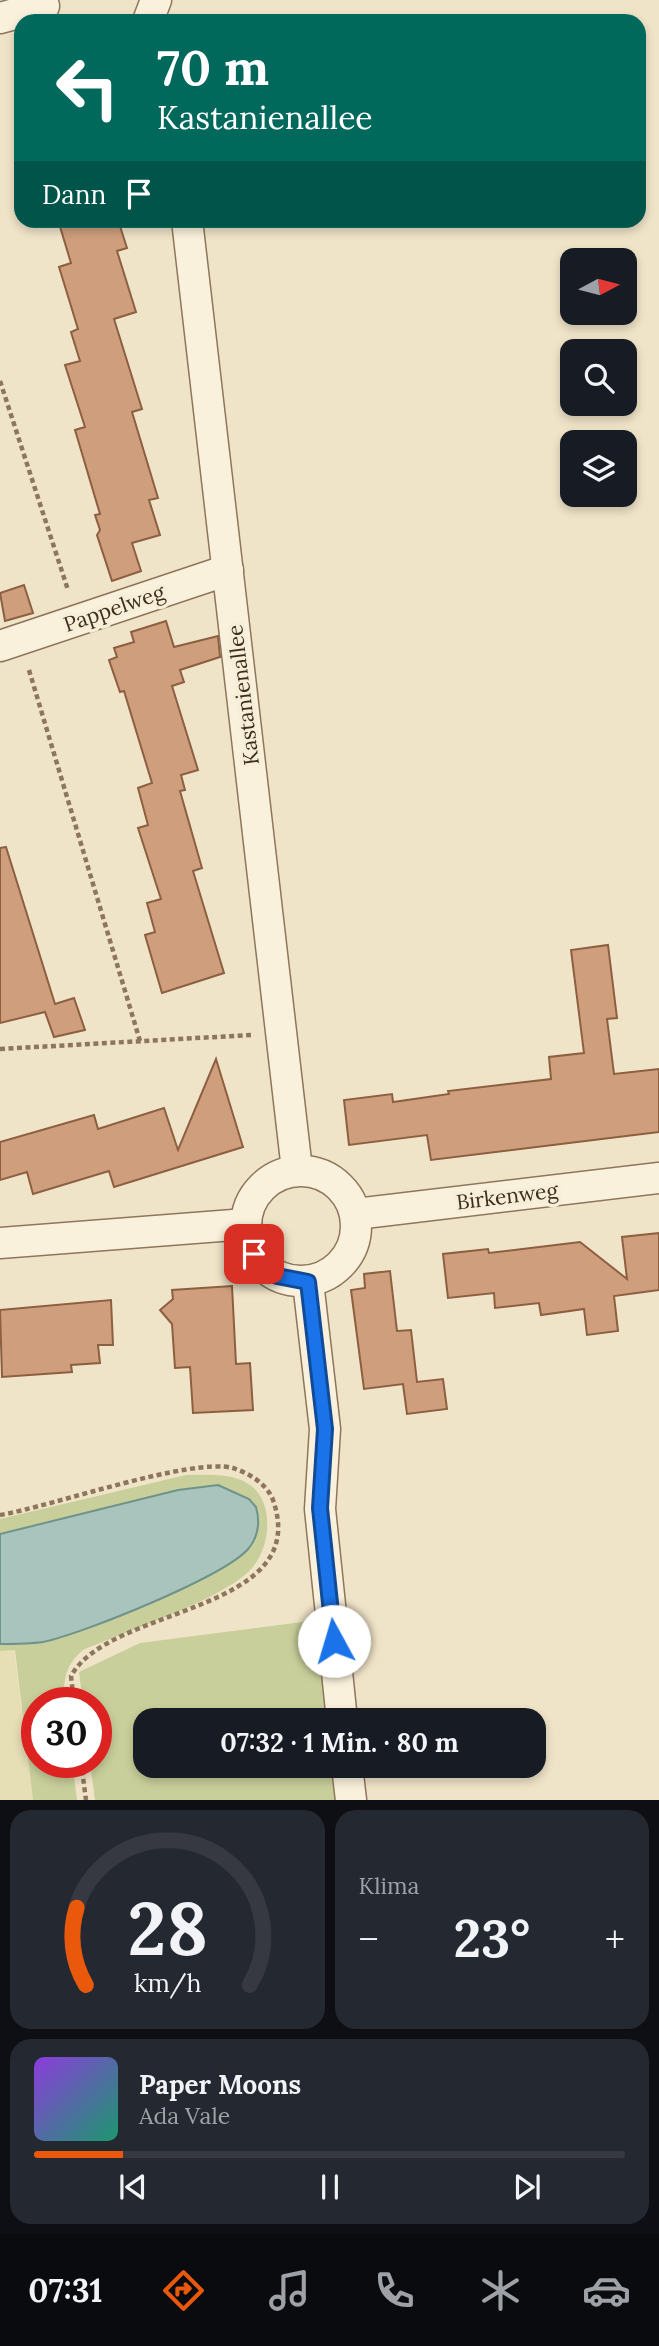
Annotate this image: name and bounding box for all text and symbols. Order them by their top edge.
text: 70 m [157,36,269,98]
icon: left [42,42,133,133]
text: Kastanienallee [157,97,373,138]
icon: arrive [120,175,158,213]
text: Dann [42,178,106,211]
north arrow [560,248,637,326]
map controls [560,248,637,507]
button: search [560,339,637,416]
button: layers [560,430,637,507]
street label: Pappelweg [60,578,168,638]
street label: Kastanienallee [221,623,265,767]
street label: Birkenweg [455,1176,560,1216]
pin [224,1224,284,1284]
icon: arrive [235,1235,273,1273]
position arrow [297,1604,371,1678]
speed limit sign: 30 [21,1687,112,1778]
text: 07:32 · 1 Min. · 80 m [220,1726,459,1759]
text: Klima [359,1871,419,1900]
text: 28 [127,1883,207,1976]
text: 23° [453,1905,530,1971]
text: − [359,1915,379,1963]
text: + [605,1915,625,1963]
text: km/h [133,1967,201,1999]
text: Paper Moons [139,2068,301,2101]
text: Ada Vale [139,2101,230,2130]
icon: previous [114,2168,152,2206]
icon: pause [311,2168,349,2206]
icon: next [508,2168,546,2206]
icon: directions [159,2266,208,2315]
icon: music [265,2266,314,2315]
icon: phone [370,2266,419,2315]
icon: climate [476,2266,525,2315]
icon: car [582,2266,631,2315]
text: 07:31 [28,2270,103,2311]

